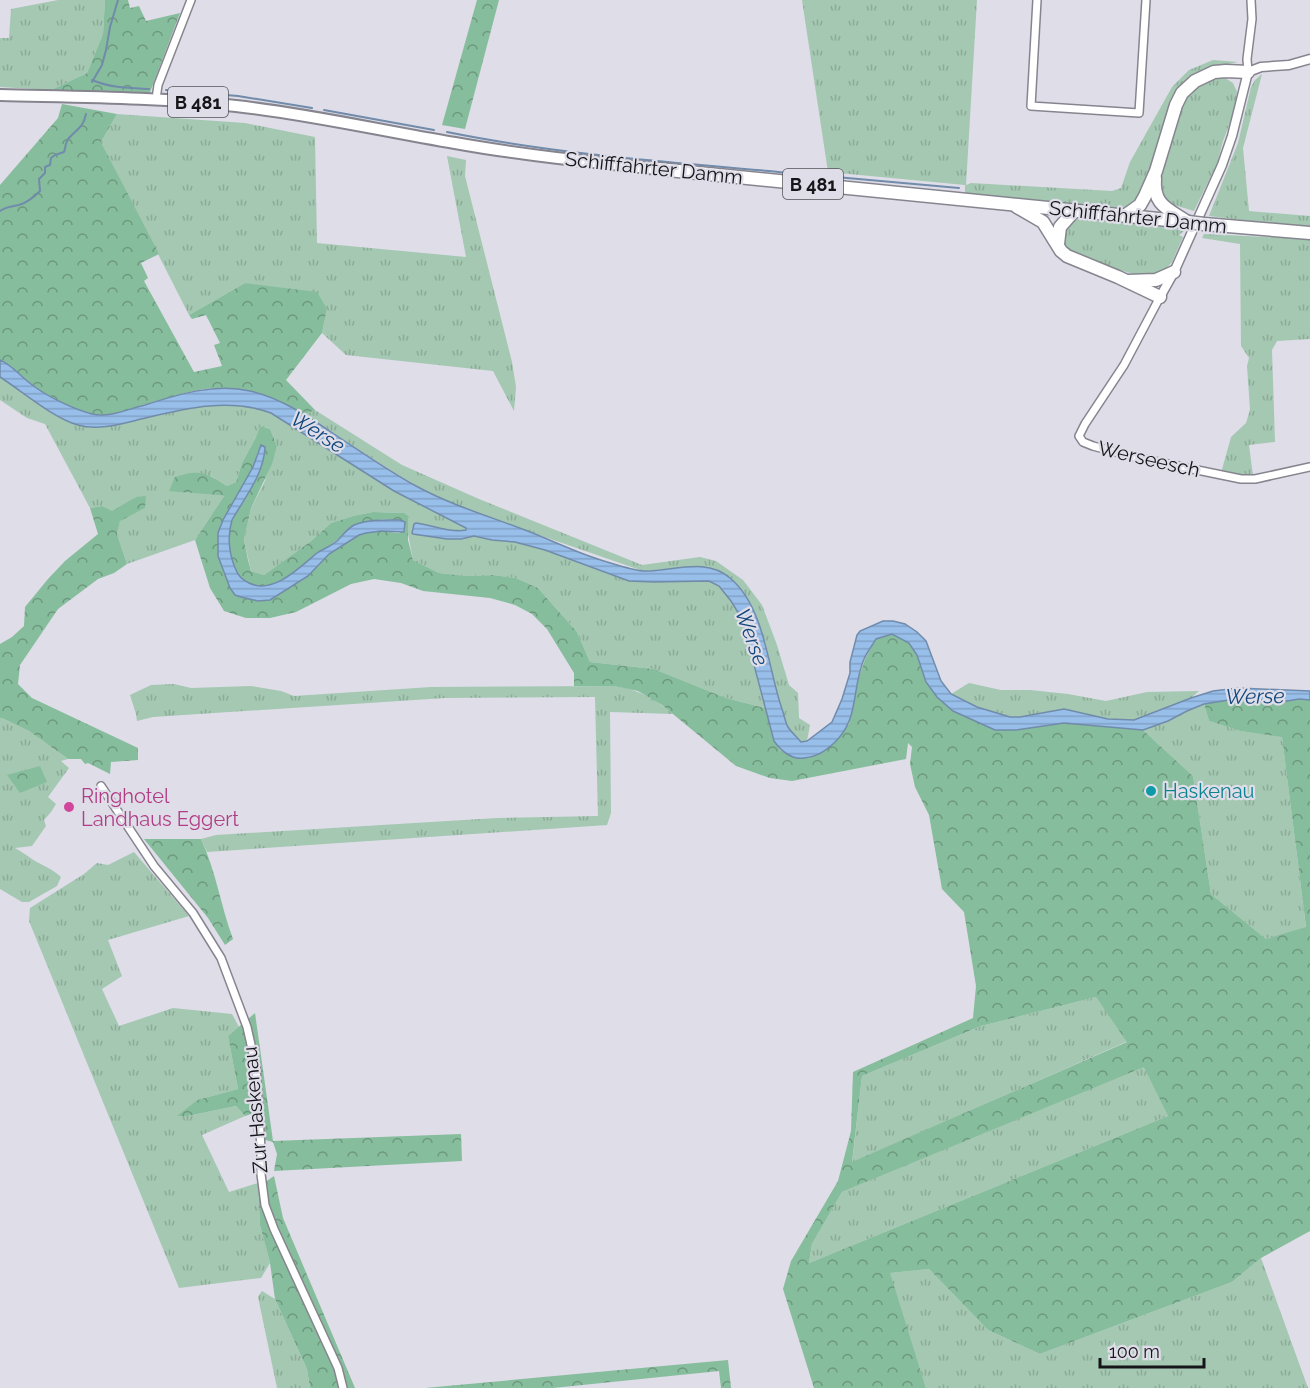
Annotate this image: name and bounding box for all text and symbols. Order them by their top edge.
road number: B 481 [168,87,228,117]
street label: Schifffahrter Damm [564,147,744,189]
road number: B 481 [783,169,843,199]
street label: Schifffahrter Damm [1048,196,1228,238]
water label: Werse [286,406,350,458]
street label: Werseesch [1096,436,1202,482]
water label: Werse [730,605,774,669]
water label: Werse [1225,683,1285,709]
place label: Haskenau [1163,779,1254,803]
place label: Ringhotel Landhaus Eggert [81,784,239,831]
marker: Haskenau [1144,784,1158,798]
marker: Ringhotel Landhaus Eggert [62,800,76,814]
street label: Zur Haskenau [237,1046,273,1174]
scale bar [1100,1331,1204,1369]
text: 100 m [1109,1341,1160,1362]

